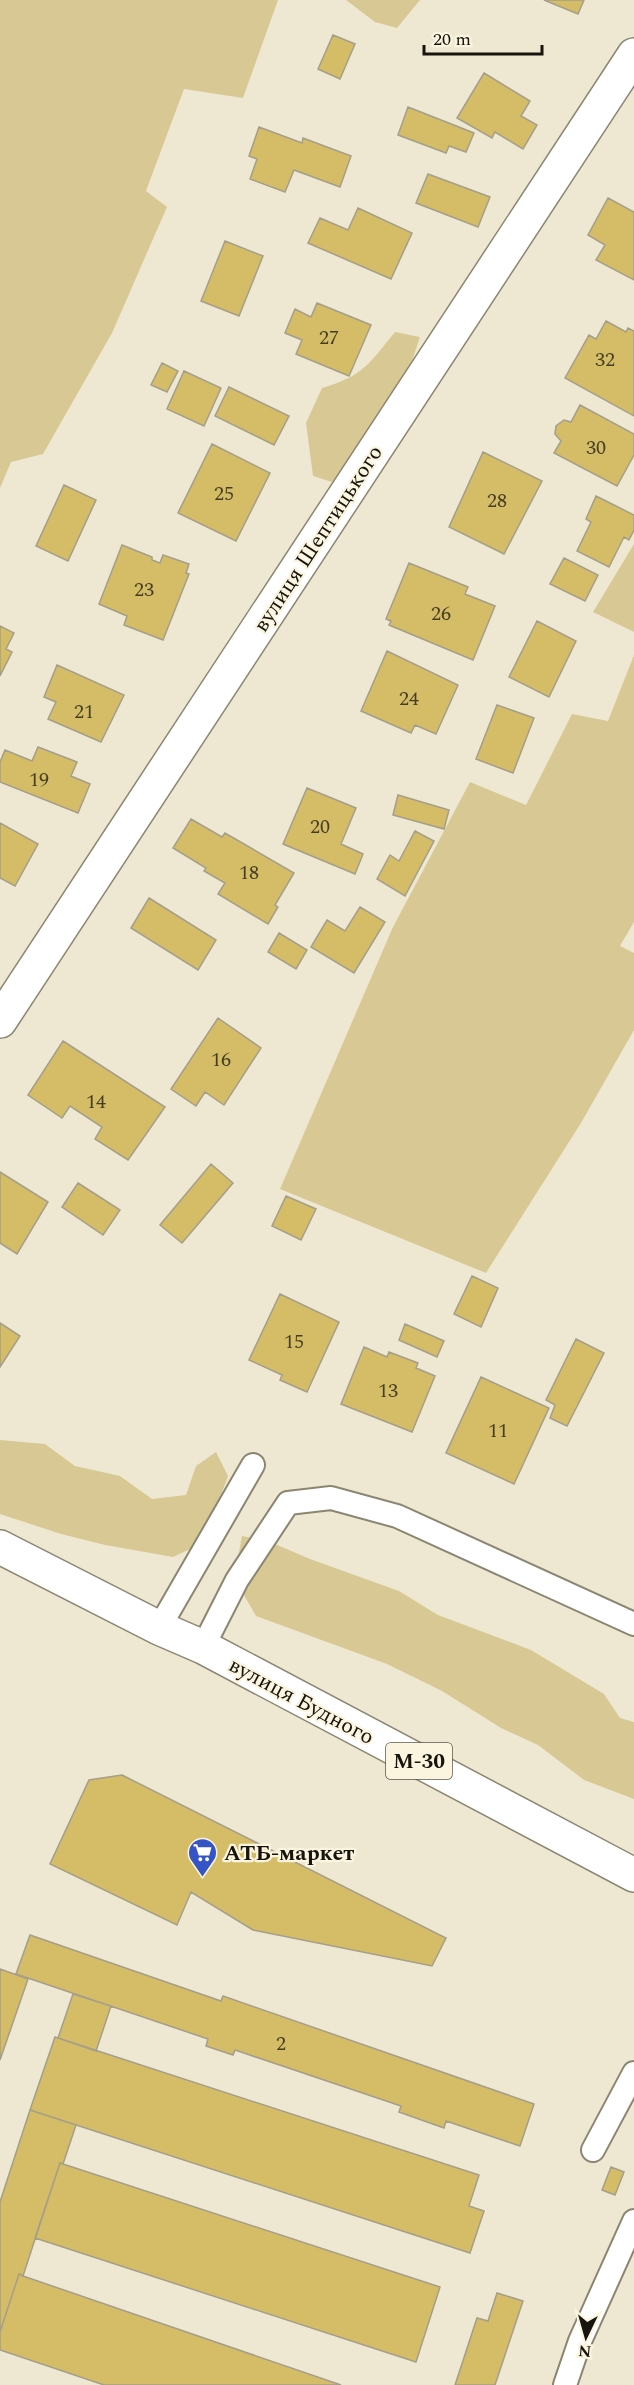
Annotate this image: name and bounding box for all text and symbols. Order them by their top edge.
scale bar [424,18,542,56]
text: 20 m [433,26,471,53]
house number: 27 [319,323,339,353]
house number: 32 [595,345,615,375]
house number: 30 [586,433,606,463]
street label: вулиця Шептицького [245,439,391,639]
house number: 25 [214,479,234,509]
house number: 28 [487,486,507,516]
house number: 23 [134,575,154,605]
house number: 26 [431,599,451,629]
house number: 24 [399,684,419,714]
house number: 21 [74,697,94,727]
house number: 19 [29,765,49,795]
house number: 20 [310,812,330,842]
house number: 18 [239,858,259,888]
house number: 16 [211,1045,231,1075]
house number: 14 [86,1087,106,1117]
house number: 15 [284,1327,304,1357]
house number: 13 [378,1376,398,1406]
house number: 11 [488,1416,508,1446]
street label: вулиця Будного [223,1649,380,1754]
road number: М-30 [386,1743,452,1779]
supermarket icon: АТБ-маркет [187,1836,219,1878]
place label: АТБ-маркет [224,1837,354,1870]
house number: 2 [276,2029,286,2059]
north arrow [556,2307,616,2367]
text: N [577,2338,592,2363]

